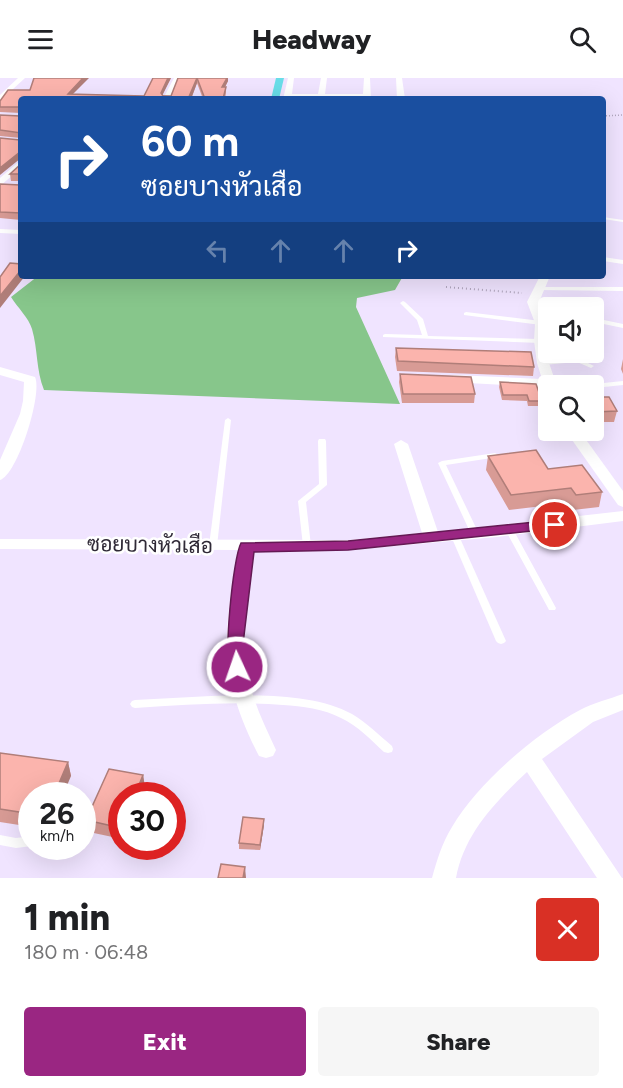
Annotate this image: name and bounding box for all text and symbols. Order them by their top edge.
icon: menu [24,23,57,56]
text: Headway [252,23,371,56]
icon: search [566,23,599,56]
text: 60 m [141,116,239,167]
icon: right [42,120,120,198]
text: ซอยบางหัวเสือ [141,170,303,203]
icon: left [201,234,234,267]
icon: ahead [264,234,297,267]
icon: ahead [327,234,360,267]
icon: right [390,234,423,267]
map controls [538,297,604,441]
button: sound [538,297,604,363]
button: search [538,375,604,441]
pin [529,499,580,550]
icon: arrive [538,508,571,541]
street label: ซอยบางหัวเสือ [87,530,213,558]
position arrow [205,635,269,699]
speed limit sign: 30 [108,782,186,860]
text: 26 [40,795,74,832]
text: km/h [40,827,74,845]
text: 1 min [24,896,110,939]
button: close [536,898,599,961]
text: 180 m · 06:48 [24,940,148,964]
button: Exit [24,1007,306,1076]
button: Share [318,1007,599,1076]

